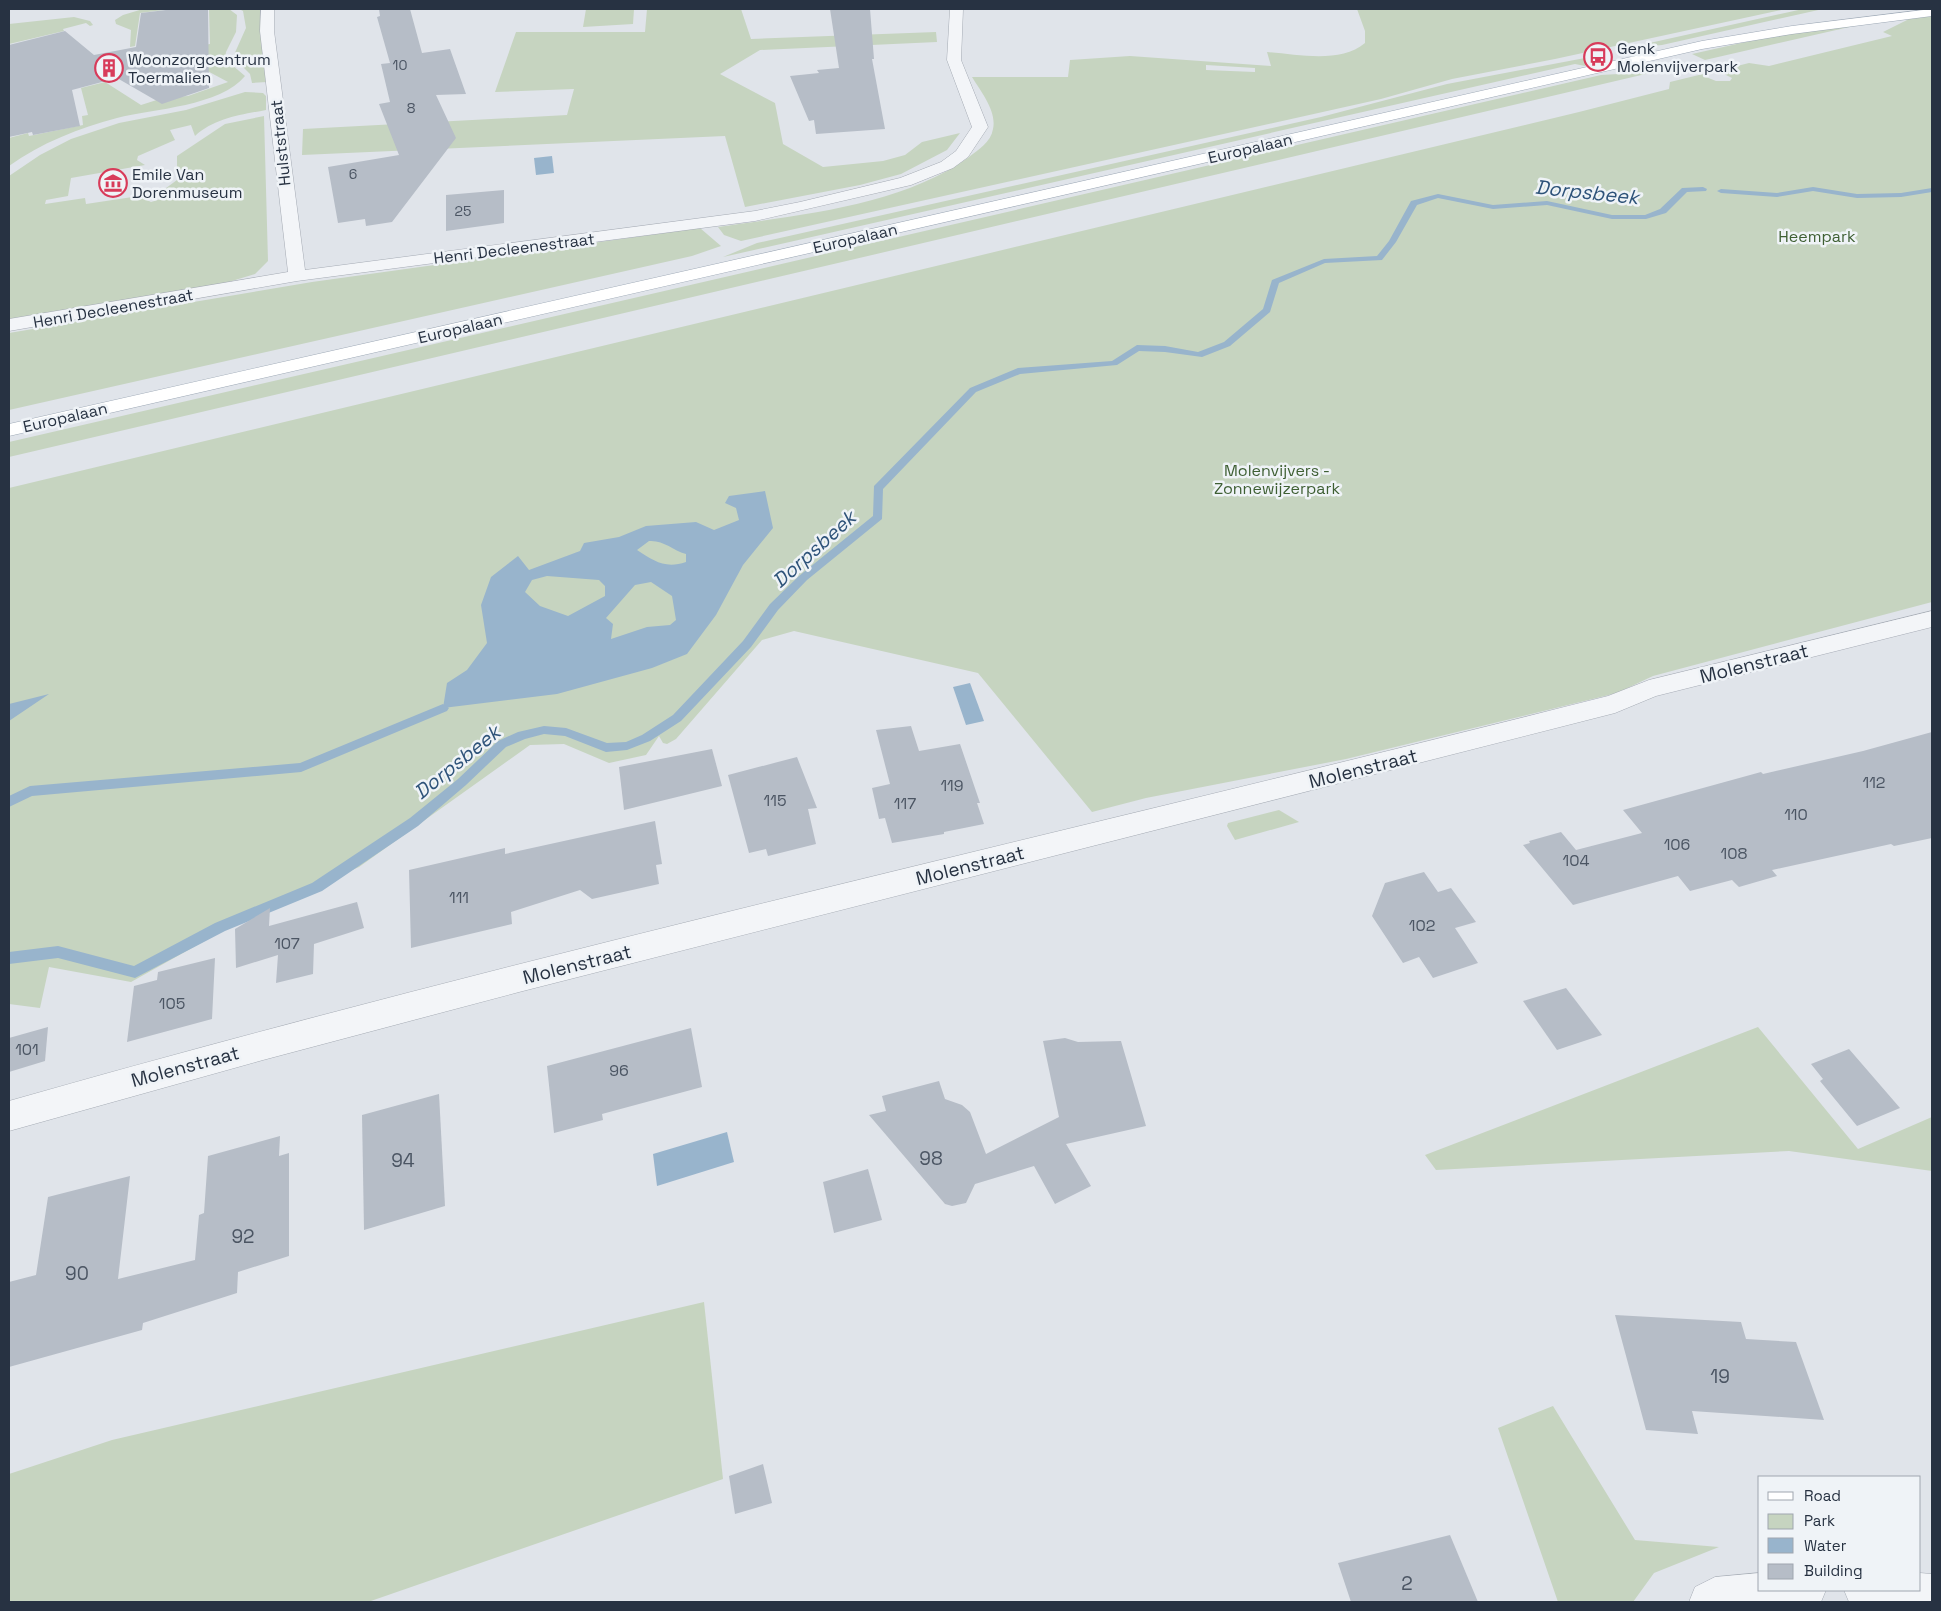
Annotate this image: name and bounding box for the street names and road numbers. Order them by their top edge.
street label: Hulststraat [266,99,295,187]
street label: Europalaan [1206,129,1294,168]
street label: Europalaan [811,219,899,258]
street label: Henri Decleenestraat [432,228,596,269]
street label: Henri Decleenestraat [31,284,195,333]
street label: Europalaan [416,309,504,348]
street label: Europalaan [21,398,109,437]
street label: Molenstraat [1697,638,1811,689]
street label: Molenstraat [1306,743,1420,794]
street label: Molenstraat [913,840,1027,891]
street label: Molenstraat [520,939,634,990]
street label: Molenstraat [128,1040,242,1093]

